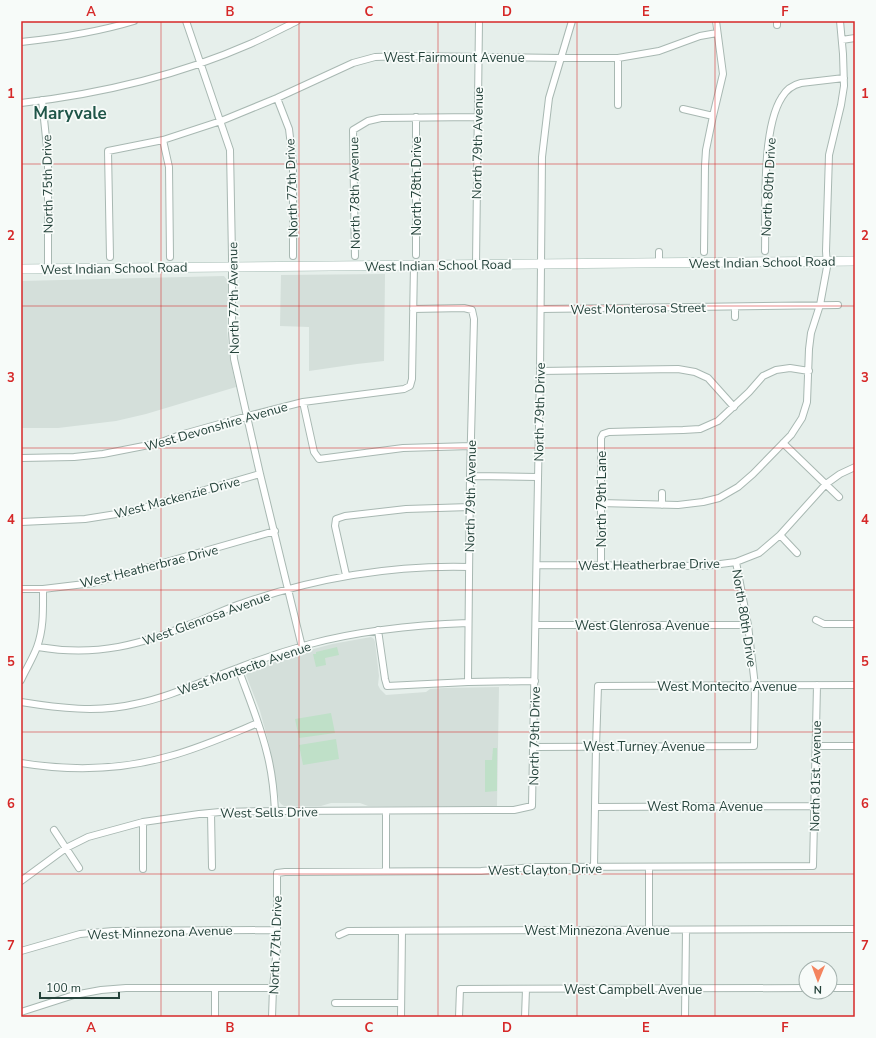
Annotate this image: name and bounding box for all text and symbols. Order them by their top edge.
text: A [86,3,96,21]
text: B [226,3,235,21]
text: C [365,3,374,21]
text: D [502,3,512,21]
text: E [642,3,650,21]
text: F [781,3,789,21]
street label: West Fairmount Avenue [383,49,525,67]
text: 1 [7,85,15,103]
text: 1 [861,85,869,103]
street label: North 79th Avenue [468,87,488,199]
district label: Maryvale [33,102,107,125]
street label: North 75th Drive [38,134,58,234]
street label: North 78th Avenue [345,137,365,249]
street label: North 78th Drive [408,137,426,235]
street label: North 80th Drive [757,137,781,237]
street label: North 77th Drive [281,138,303,238]
text: 2 [7,227,15,245]
text: 2 [861,227,869,245]
street label: North 77th Avenue [224,242,244,354]
street label: West Indian School Road [688,253,836,273]
street label: West Indian School Road [364,256,512,276]
street label: West Indian School Road [40,259,188,279]
street label: West Monterosa Street [570,299,706,319]
street label: North 79th Drive [530,362,550,462]
text: 3 [7,369,15,387]
text: 3 [861,369,869,387]
street label: West Devonshire Avenue [143,398,290,456]
street label: North 79th Avenue [461,440,481,552]
street label: North 79th Lane [593,451,611,547]
street label: West Mackenzie Drive [112,473,242,523]
text: 4 [7,511,15,529]
text: 4 [861,511,869,529]
street label: West Heatherbrae Drive [78,541,220,593]
street label: West Heatherbrae Drive [578,555,720,575]
street label: North 80th Drive [727,568,761,668]
street label: West Glenrosa Avenue [140,587,273,650]
street label: West Glenrosa Avenue [575,617,709,635]
street label: West Montecito Avenue [175,638,314,700]
text: 5 [7,653,15,671]
text: 5 [861,653,869,671]
street label: West Montecito Avenue [657,678,797,696]
street label: North 79th Drive [525,686,545,786]
street label: North 81st Avenue [806,720,826,832]
street label: West Turney Avenue [583,738,705,756]
text: 6 [7,795,15,813]
text: 6 [861,795,869,813]
street label: West Roma Avenue [647,798,763,816]
street label: West Sells Drive [220,803,318,823]
street label: West Clayton Drive [488,860,602,880]
street label: North 77th Drive [265,895,287,995]
street label: West Minnezona Avenue [87,921,233,945]
street label: West Minnezona Avenue [524,922,670,940]
text: 7 [7,937,15,955]
text: 7 [861,937,869,955]
north arrow [798,960,838,1000]
scale bar [40,974,119,1000]
text: 100 m [46,980,81,996]
street label: West Campbell Avenue [564,981,702,999]
text: N [814,982,822,997]
text: A [86,1019,96,1037]
text: B [226,1019,235,1037]
text: C [365,1019,374,1037]
text: D [502,1019,512,1037]
text: E [642,1019,650,1037]
text: F [781,1019,789,1037]

